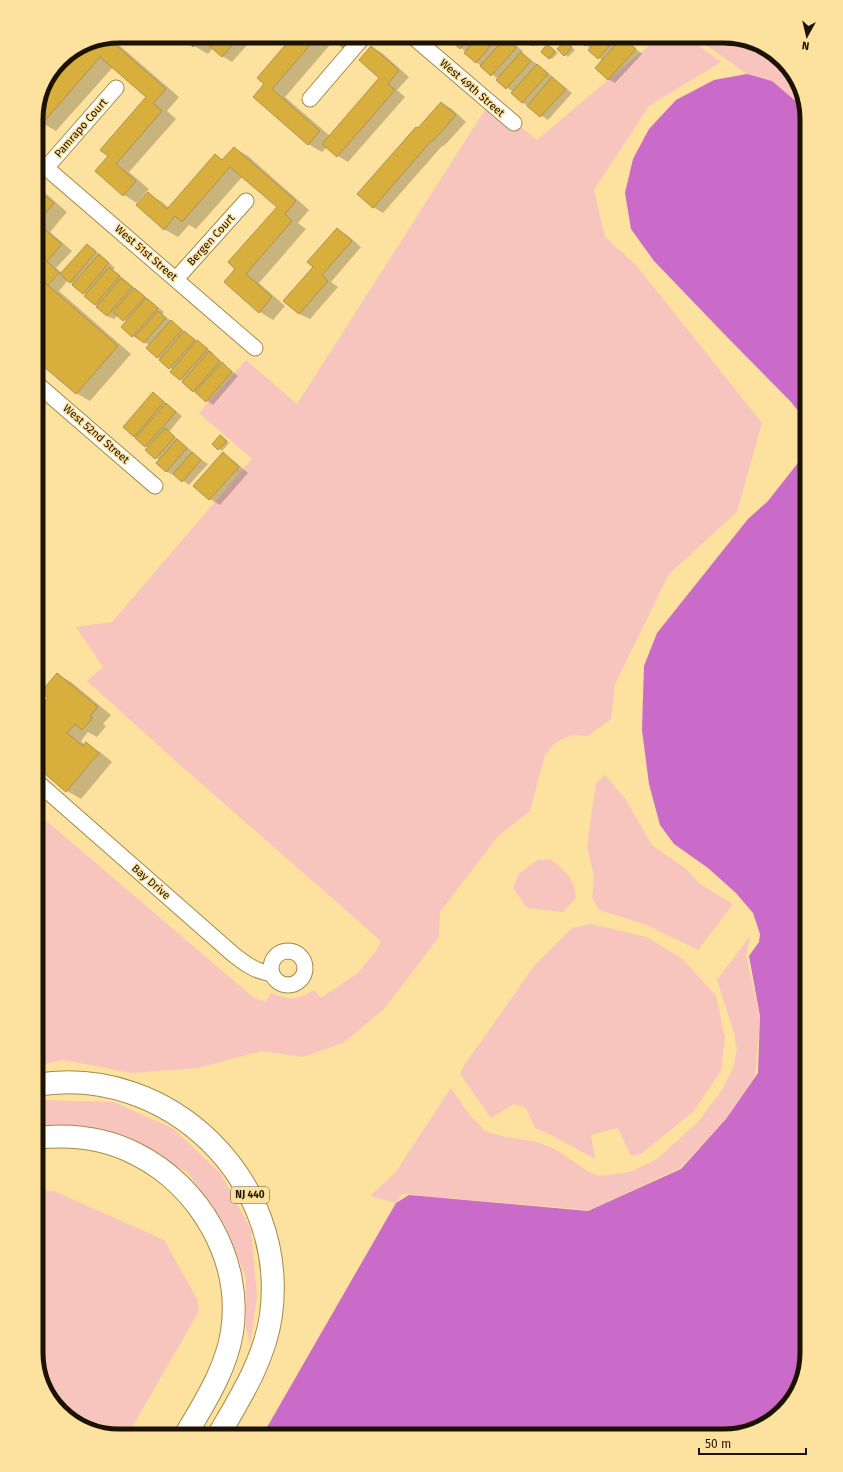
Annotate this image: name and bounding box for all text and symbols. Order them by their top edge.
north arrow [787,16,827,56]
text: N [801,38,810,52]
street label: West 49th Street [437,56,507,120]
street label: Pamrapo Court [52,96,110,160]
street label: Bergen Court [185,212,237,268]
street label: West 51st Street [112,222,180,284]
street label: West 52nd Street [60,402,132,466]
street label: Bay Drive [129,862,173,902]
road number: NJ 440 [231,1187,269,1203]
scale bar [699,1430,806,1456]
text: 50 m [705,1437,731,1451]

